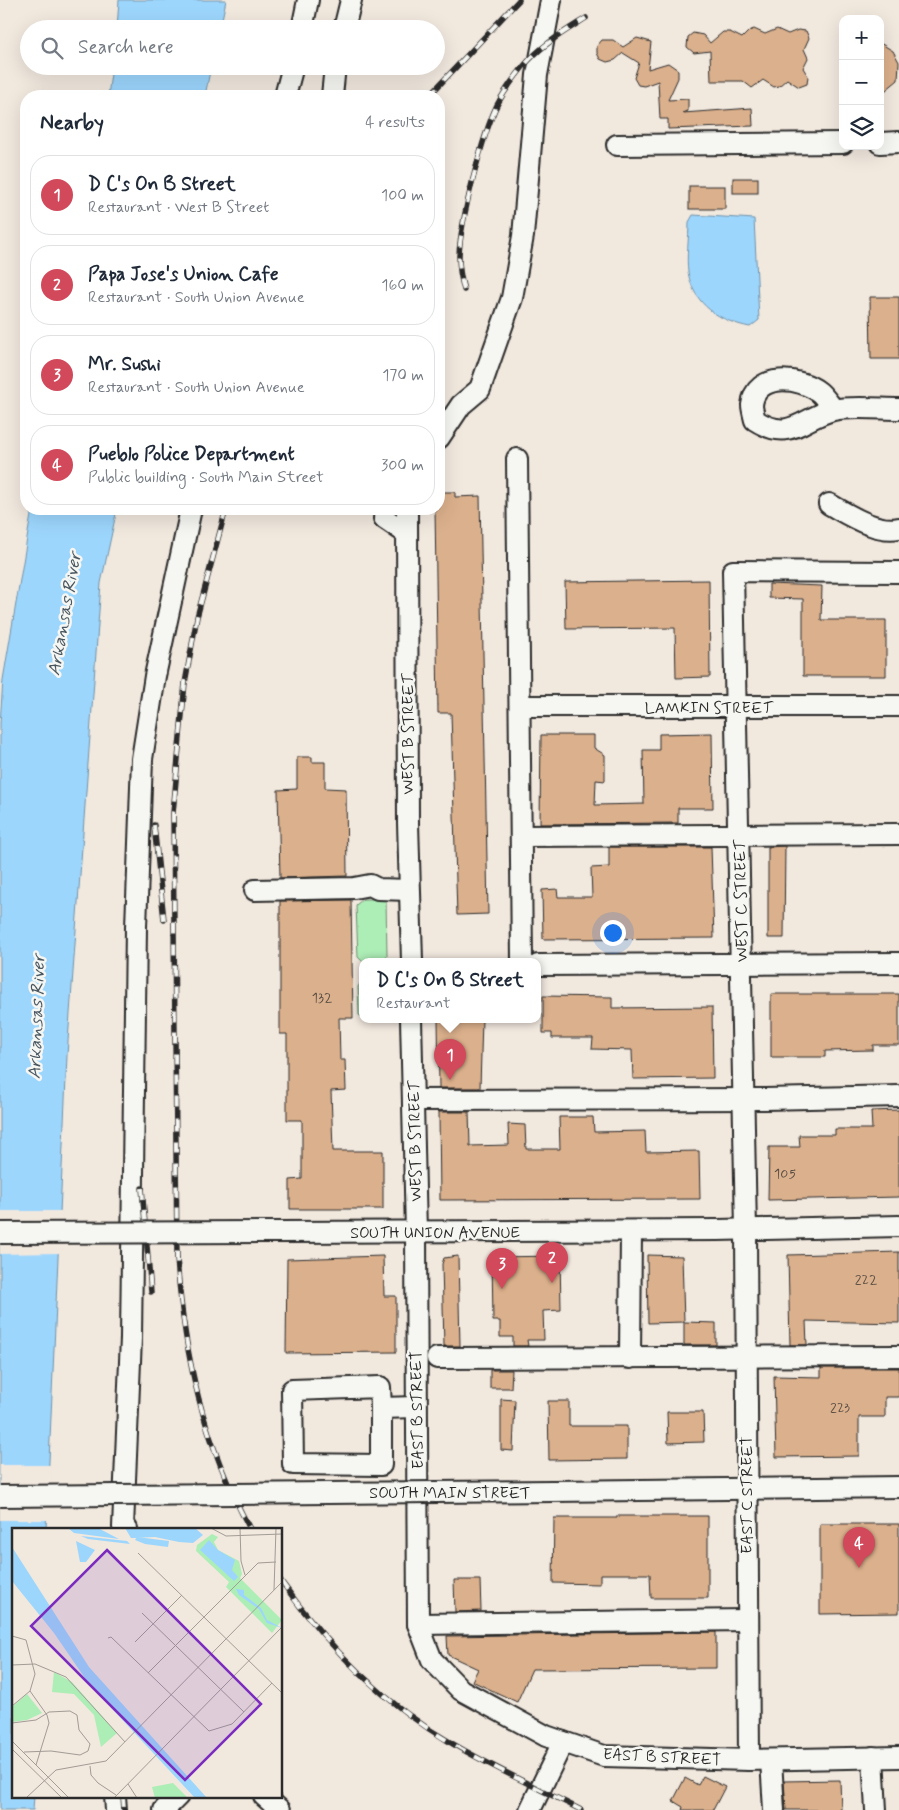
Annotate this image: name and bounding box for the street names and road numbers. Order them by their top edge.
street label: WEST B STREET [398,672,419,795]
street label: LAMKIN STREET [645,698,774,719]
street label: WEST C STREET [730,838,753,962]
street label: WEST B STREET [404,1079,427,1202]
street label: SOUTH UNION AVENUE [350,1223,520,1244]
street label: EAST B STREET [406,1351,429,1469]
street label: EAST C STREET [737,1436,758,1554]
street label: SOUTH MAIN STREET [369,1483,531,1504]
street label: EAST B STREET [602,1744,722,1771]

